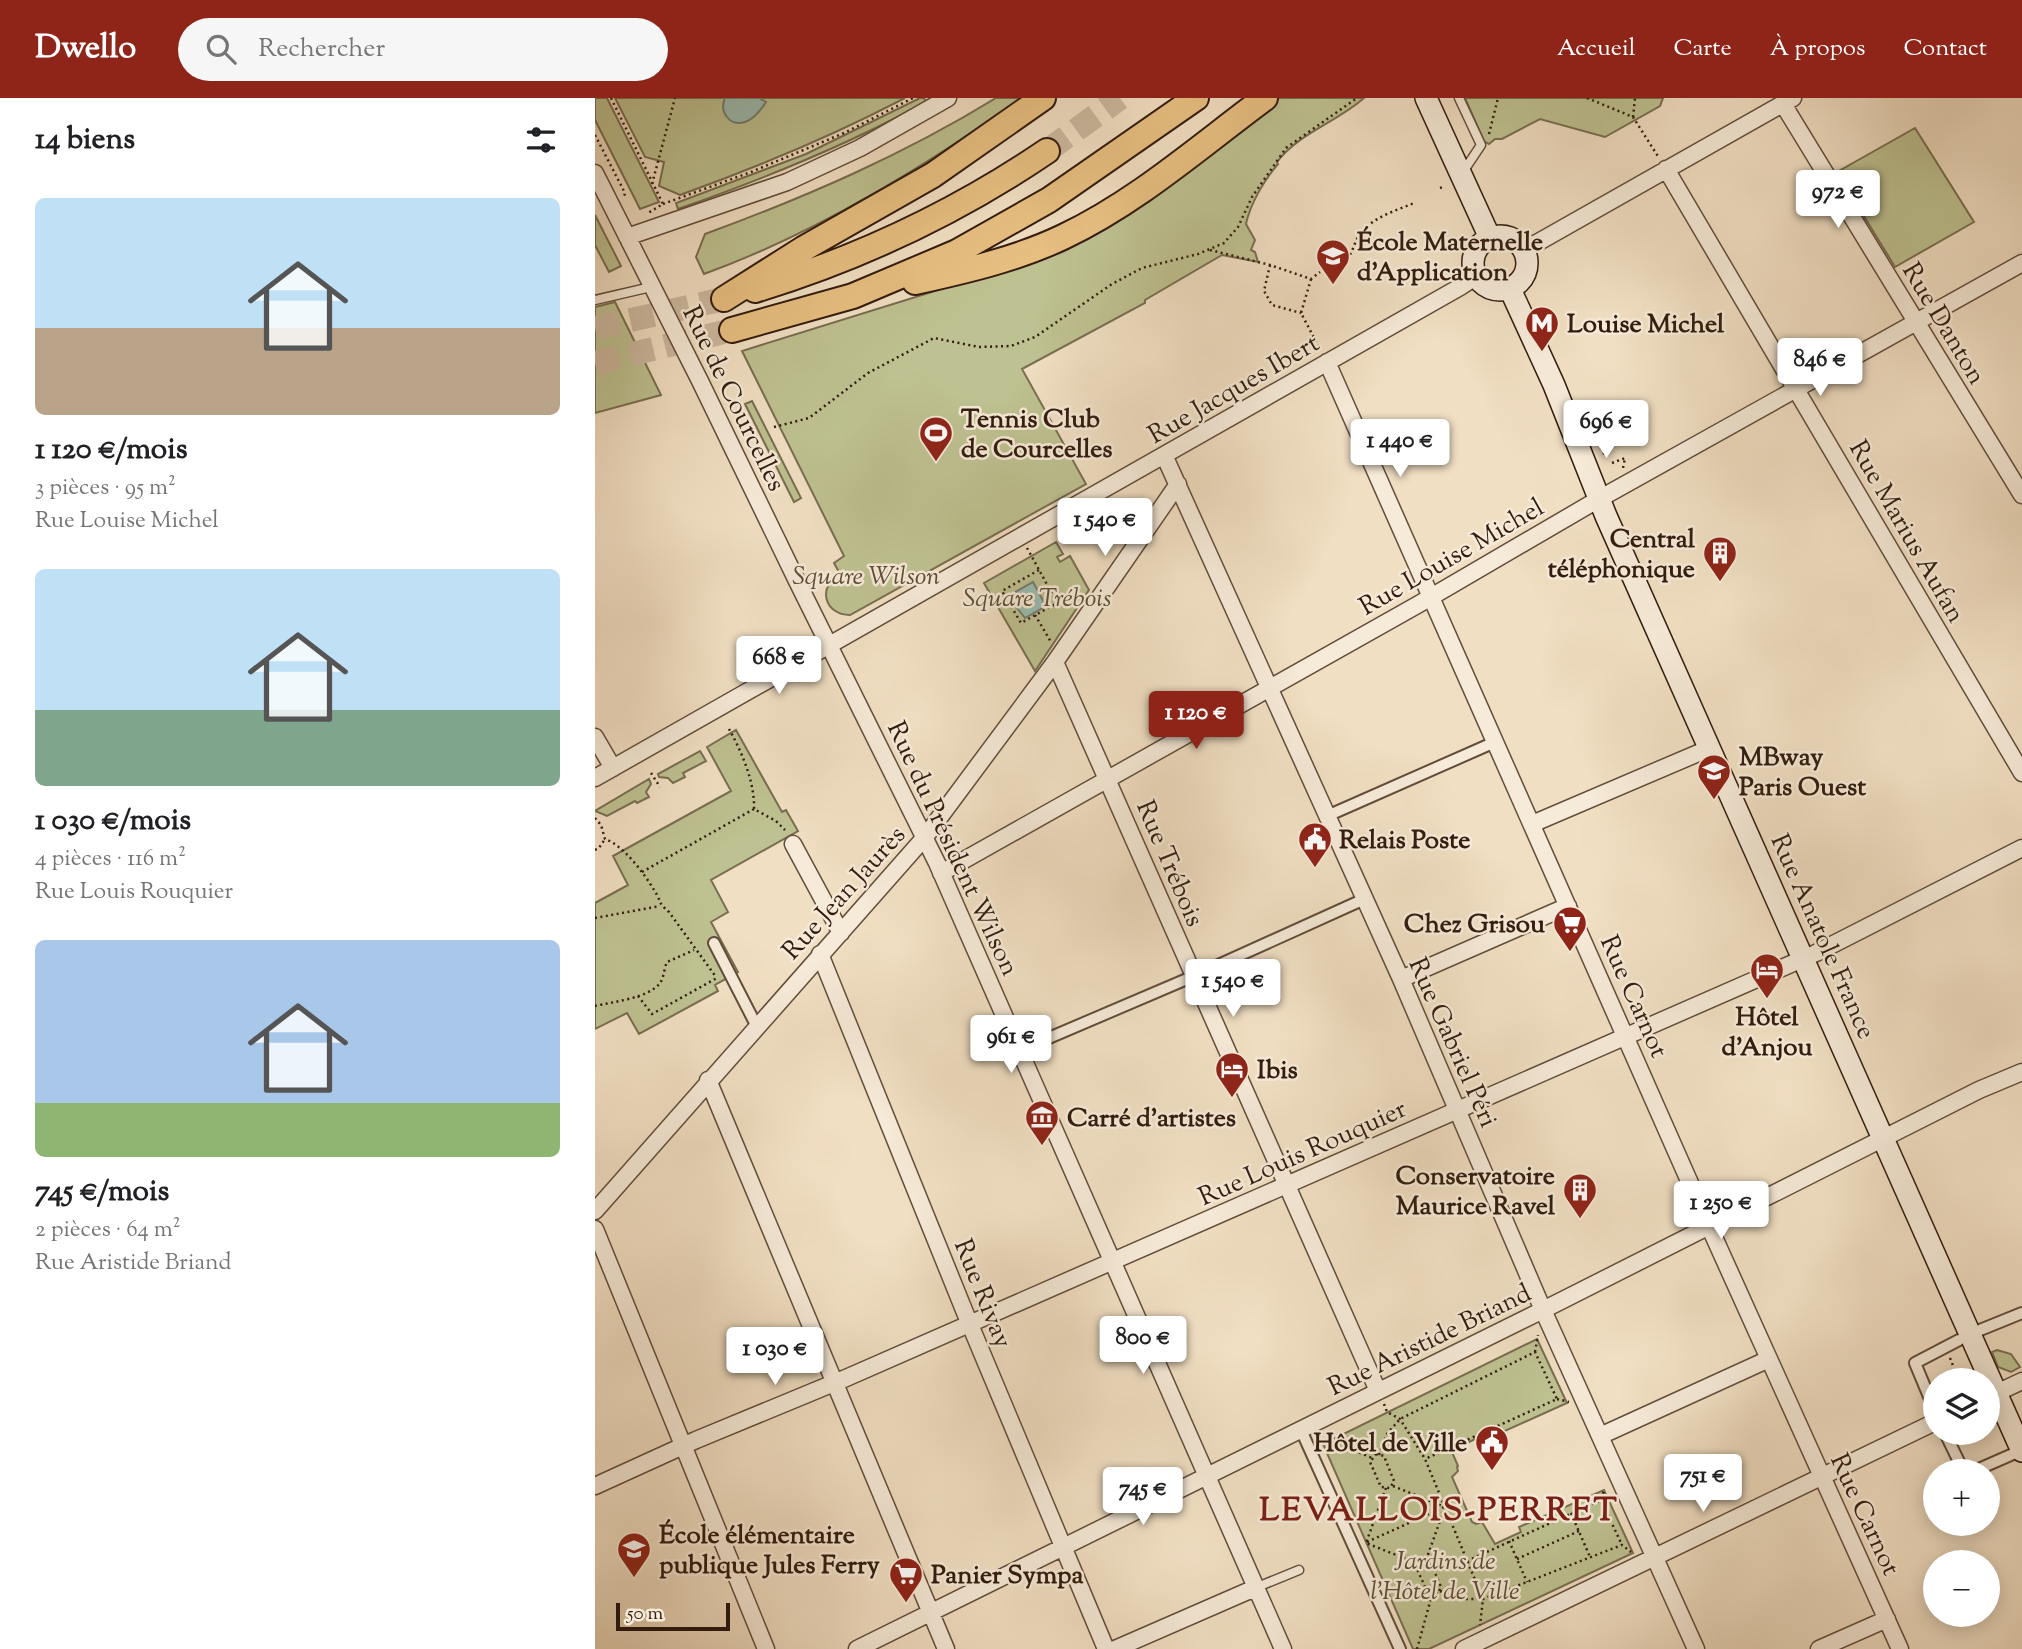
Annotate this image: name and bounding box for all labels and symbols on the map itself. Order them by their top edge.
pin: 972 € [1789,170,1887,230]
place label: École Maternelle d'Application [1357,225,1543,292]
school or university icon: École Maternelle d'Application [1314,237,1352,286]
street label: Rue Danton [1892,256,1994,392]
street label: Rue de Courcelles [672,300,794,498]
metro station icon: Louise Michel [1523,304,1561,353]
place label: Louise Michel [1567,307,1725,344]
street label: Rue Jacques Ibert [1142,326,1327,454]
pin: 846 € [1771,338,1869,398]
pin: 696 € [1557,400,1655,460]
place label: Tennis Club de Courcelles [961,402,1113,469]
sports icon: Tennis Club de Courcelles [917,414,955,463]
pin: 1 440 € [1335,420,1465,479]
street label: Rue Marius Aufan [1838,434,1973,630]
street label: Rue Louise Michel [1353,490,1551,626]
pin: 1 540 € [1040,498,1170,558]
place label: Central téléphonique [1548,522,1696,589]
building icon: Central téléphonique [1701,534,1739,583]
park label: Square Wilson [792,559,940,596]
park label: Square Trébois [963,581,1111,618]
pin: 668 € [730,636,828,696]
pin: 1 120 € [1131,692,1261,751]
street label: Rue du Président Wilson [876,716,1027,982]
place label: MBway Paris Ouest [1739,740,1866,807]
school or university icon: MBway Paris Ouest [1695,752,1733,801]
street label: Rue Trébois [1125,795,1212,933]
street label: Rue Jean Jaurès [774,818,915,969]
public building icon: Relais Poste [1296,820,1334,869]
place label: Relais Poste [1339,823,1470,860]
street label: Rue Anatole France [1760,828,1884,1046]
supermarket icon: Chez Grisou [1551,904,1589,953]
place label: Chez Grisou [1404,907,1545,944]
street label: Rue Carnot [1589,930,1676,1064]
hotel icon: Hôtel d'Anjou [1748,951,1786,1000]
street label: Rue Gabriel Péri [1398,952,1506,1134]
pin: 1 540 € [1168,960,1298,1019]
place label: Hôtel d'Anjou [1722,1000,1812,1067]
pin: 961 € [962,1016,1060,1075]
hotel icon: Ibis [1213,1050,1251,1099]
place label: Ibis [1257,1053,1298,1090]
street label: Rue Louis Rouquier [1193,1092,1413,1217]
museum icon: Carré d'artistes [1023,1098,1061,1147]
place label: Carré d'artistes [1067,1101,1236,1138]
place label: Conservatoire Maurice Ravel [1396,1159,1556,1226]
building icon: Conservatoire Maurice Ravel [1561,1171,1599,1220]
pin: 1 250 € [1656,1182,1786,1241]
street label: Rue Rivay [943,1234,1020,1354]
street label: Rue Aristide Briand [1322,1276,1538,1407]
pin: 800 € [1094,1316,1192,1376]
pin: 1 030 € [710,1328,840,1387]
public building icon: Hôtel de Ville [1473,1423,1511,1472]
place label: Hôtel de Ville [1313,1426,1467,1463]
street label: Rue Carnot [1819,1448,1908,1582]
pin: 751 € [1654,1454,1752,1514]
pin: 745 € [1094,1468,1192,1527]
district label: LEVALLOIS-PERRET [1259,1488,1619,1536]
place label: École élémentaire publique Jules Ferry [659,1518,880,1585]
school or university icon: École élémentaire publique Jules Ferry [615,1530,653,1579]
park label: Jardins de l'Hôtel de Ville [1370,1544,1520,1611]
supermarket icon: Panier Sympa [887,1555,925,1604]
place label: Panier Sympa [931,1558,1083,1595]
scale bar [616,1600,730,1632]

